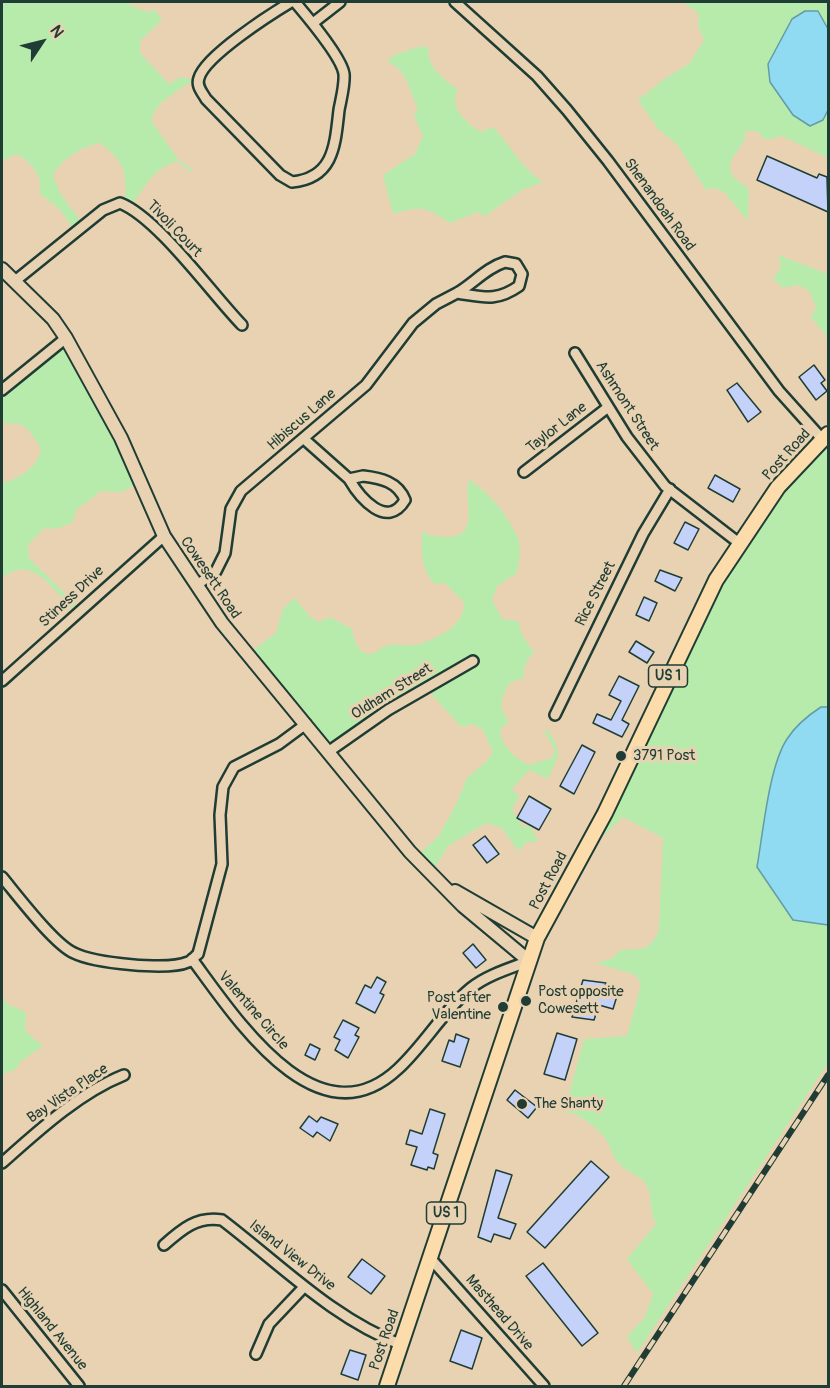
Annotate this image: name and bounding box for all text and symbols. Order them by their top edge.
north arrow [12,12,72,72]
text: N [45,21,68,42]
street label: Shenandoah Road [619,155,699,255]
street label: Tivoli Court [143,197,205,261]
street label: Ashmont Street [591,358,663,454]
street label: Hibiscus Lane [264,385,340,455]
street label: Taylor Lane [523,399,591,457]
street label: Post Road [759,425,815,485]
street label: Cowesett Road [176,534,244,622]
street label: Rice Street [572,559,620,629]
street label: Stiness Drive [36,562,108,632]
street label: Oldham Street [348,660,436,724]
road number: US 1 [648,665,688,687]
place label: 3791 Post [633,747,695,765]
marker: 3791 Post [614,749,628,763]
street label: Post Road [526,849,572,913]
street label: Valentine Circle [214,968,292,1054]
place label: Post opposite Cowesett [538,983,624,1018]
place label: Post after Valentine [427,989,491,1024]
marker: Post opposite Cowesett [519,994,533,1008]
marker: Post after Valentine [496,1000,510,1014]
street label: Bay Vista Place [24,1060,112,1128]
place label: The Shanty [534,1095,603,1113]
marker: The Shanty [515,1097,529,1111]
road number: US 1 [426,1202,466,1224]
street label: Island View Drive [245,1217,339,1295]
street label: Masthead Drive [461,1271,537,1355]
street label: Highland Avenue [13,1284,91,1374]
street label: Post Road [366,1307,404,1373]

